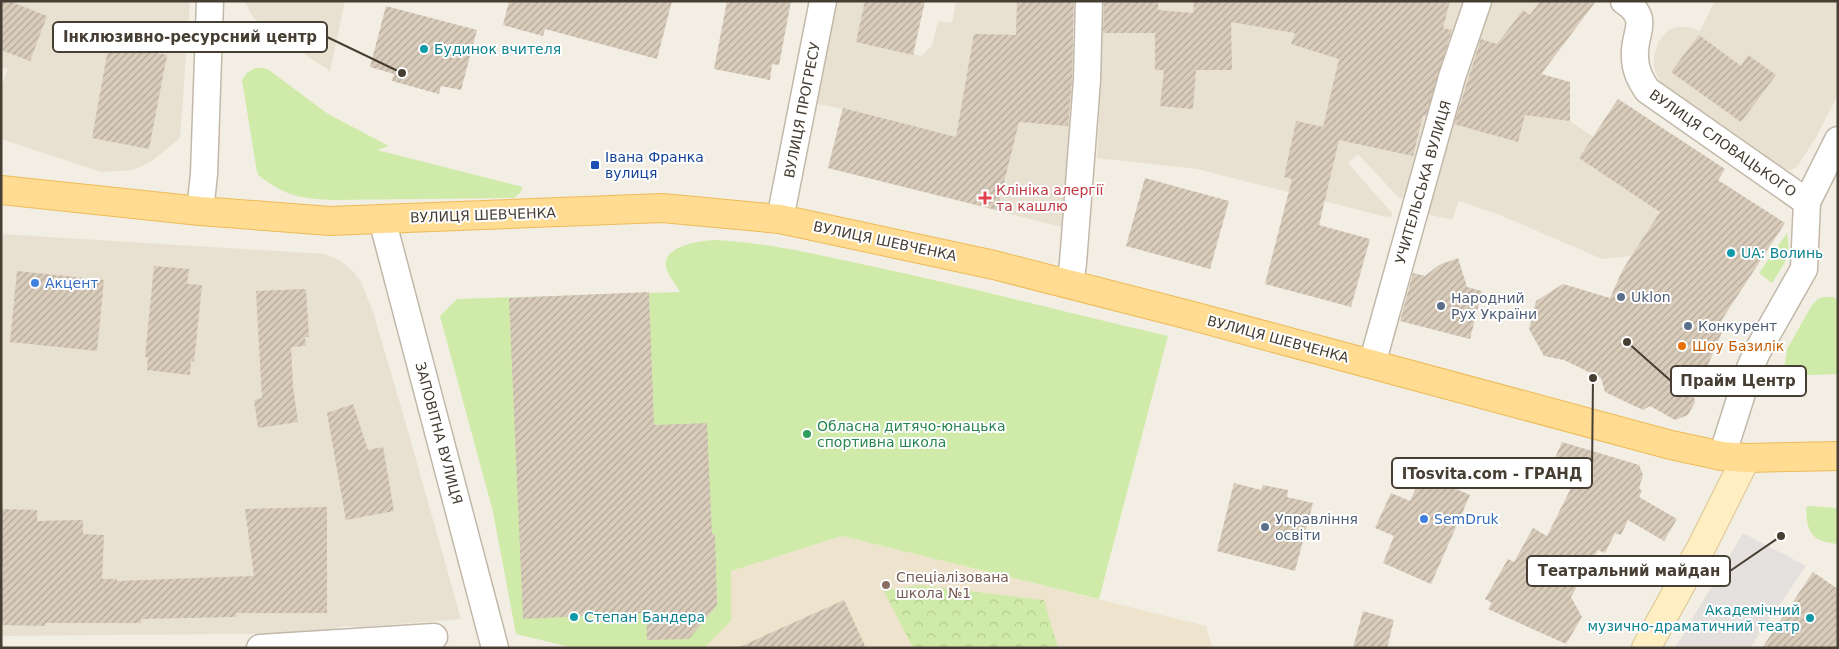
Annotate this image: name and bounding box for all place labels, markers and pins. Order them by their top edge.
callout: Інклюзивно-ресурсний центр [53,22,327,52]
place label: Будинок вчителя [434,41,561,57]
marker: Будинок вчителя [418,43,430,55]
place label: Івана Франка вулиця [605,149,704,181]
marker: Івана Франка вулиця [589,159,601,171]
place label: Клініка алергії та кашлю [996,182,1104,214]
marker: Клініка алергії та кашлю [978,191,992,205]
place label: UA: Волинь [1741,245,1823,261]
marker: UA: Волинь [1725,247,1737,259]
place label: Акцент [45,275,98,291]
marker: Акцент [29,277,41,289]
place label: Uklon [1631,289,1671,305]
place label: Народний Рух України [1451,290,1537,322]
marker: Uklon [1615,291,1627,303]
marker: Народний Рух України [1435,300,1447,312]
place label: Конкурент [1698,318,1777,334]
marker: Конкурент [1682,320,1694,332]
place label: Шоу Базилік [1692,338,1784,354]
marker: Шоу Базилік [1676,340,1688,352]
callout: Прайм Центр [1671,366,1806,396]
place label: Обласна дитячо-юнацька спортивна школа [817,418,1006,450]
marker: Обласна дитячо-юнацька спортивна школа [801,428,813,440]
callout: ITosvita.com - ГРАНД [1392,458,1592,488]
place label: Управління освіти [1275,511,1358,543]
place label: SemDruk [1434,511,1500,527]
marker: SemDruk [1418,513,1430,525]
marker: Управління освіти [1259,521,1271,533]
callout: Театральний майдан [1527,556,1730,586]
place label: Спеціалізована школа №1 [896,569,1009,601]
marker: Спеціалізована школа №1 [880,579,892,591]
place label: Академічний музично-драматичний театр [1588,602,1800,634]
place label: Степан Бандера [584,609,705,625]
marker: Степан Бандера [568,611,580,623]
marker: Академічний музично-драматичний театр [1804,612,1816,624]

